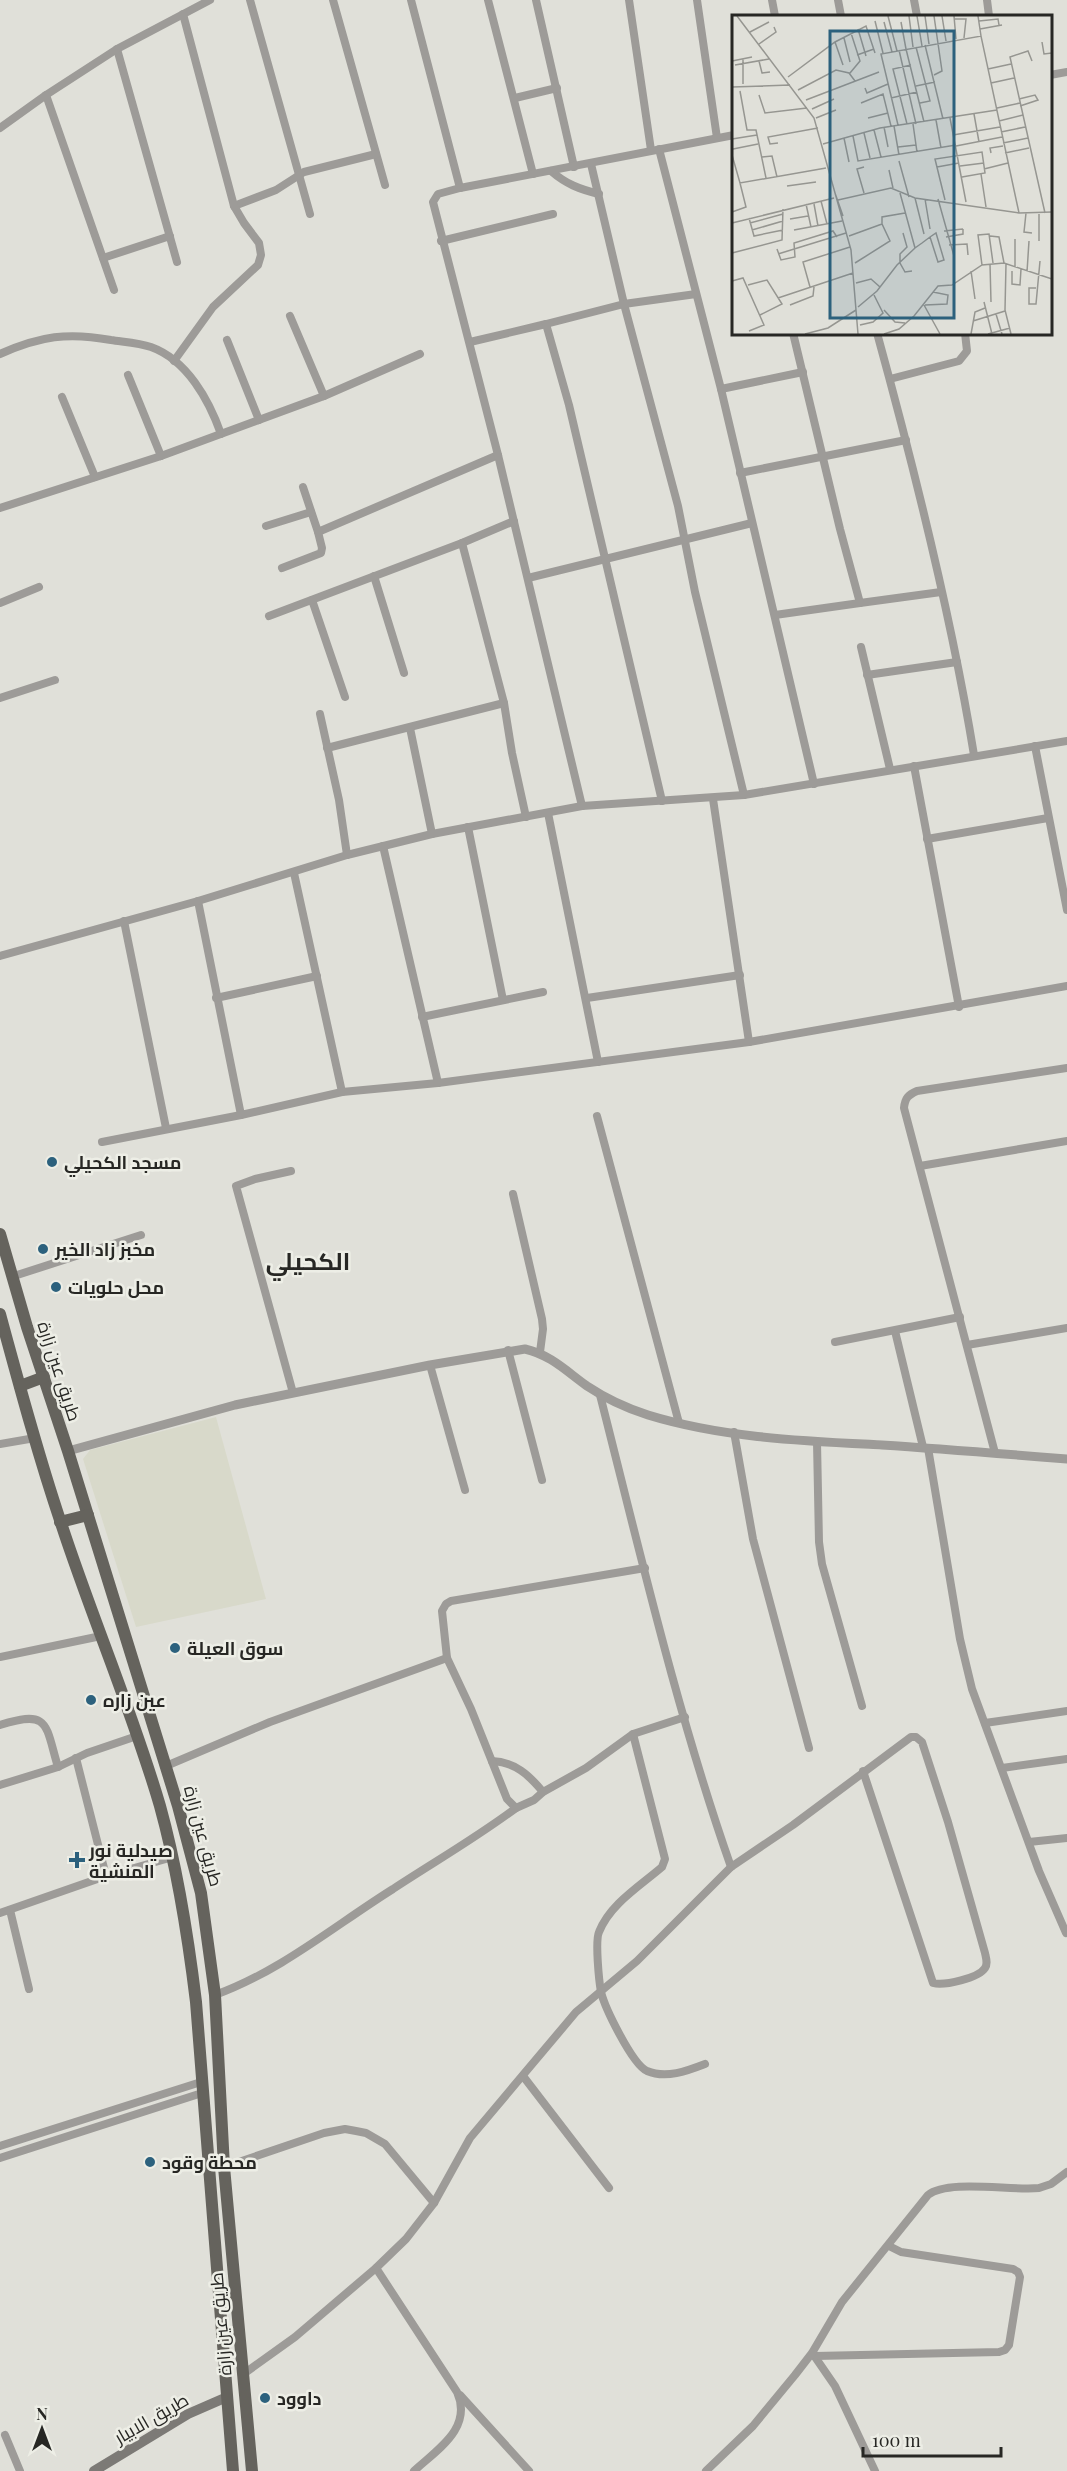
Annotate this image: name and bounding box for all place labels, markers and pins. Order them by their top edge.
place label: مسجد الكحيلي [64,1150,182,1178]
marker: مسجد الكحيلي [45,1155,59,1169]
place label: مخبز زاد الخير [54,1237,155,1261]
marker: مخبز زاد الخير [36,1242,50,1256]
place label: محل حلويات [68,1275,164,1299]
marker: محل حلويات [49,1280,63,1294]
place label: سوق العيلة [187,1636,283,1660]
marker: سوق العيلة [168,1641,182,1655]
place label: عين زاره [103,1688,166,1712]
marker: عين زاره [84,1693,98,1707]
place label: صيدلية نور المنشية [88,1838,173,1883]
marker: صيدلية نور المنشية [70,1853,84,1867]
place label: محطة وقود [162,2150,257,2174]
marker: محطة وقود [143,2155,157,2169]
place label: داوود [277,2386,322,2410]
marker: داوود [258,2391,272,2405]

